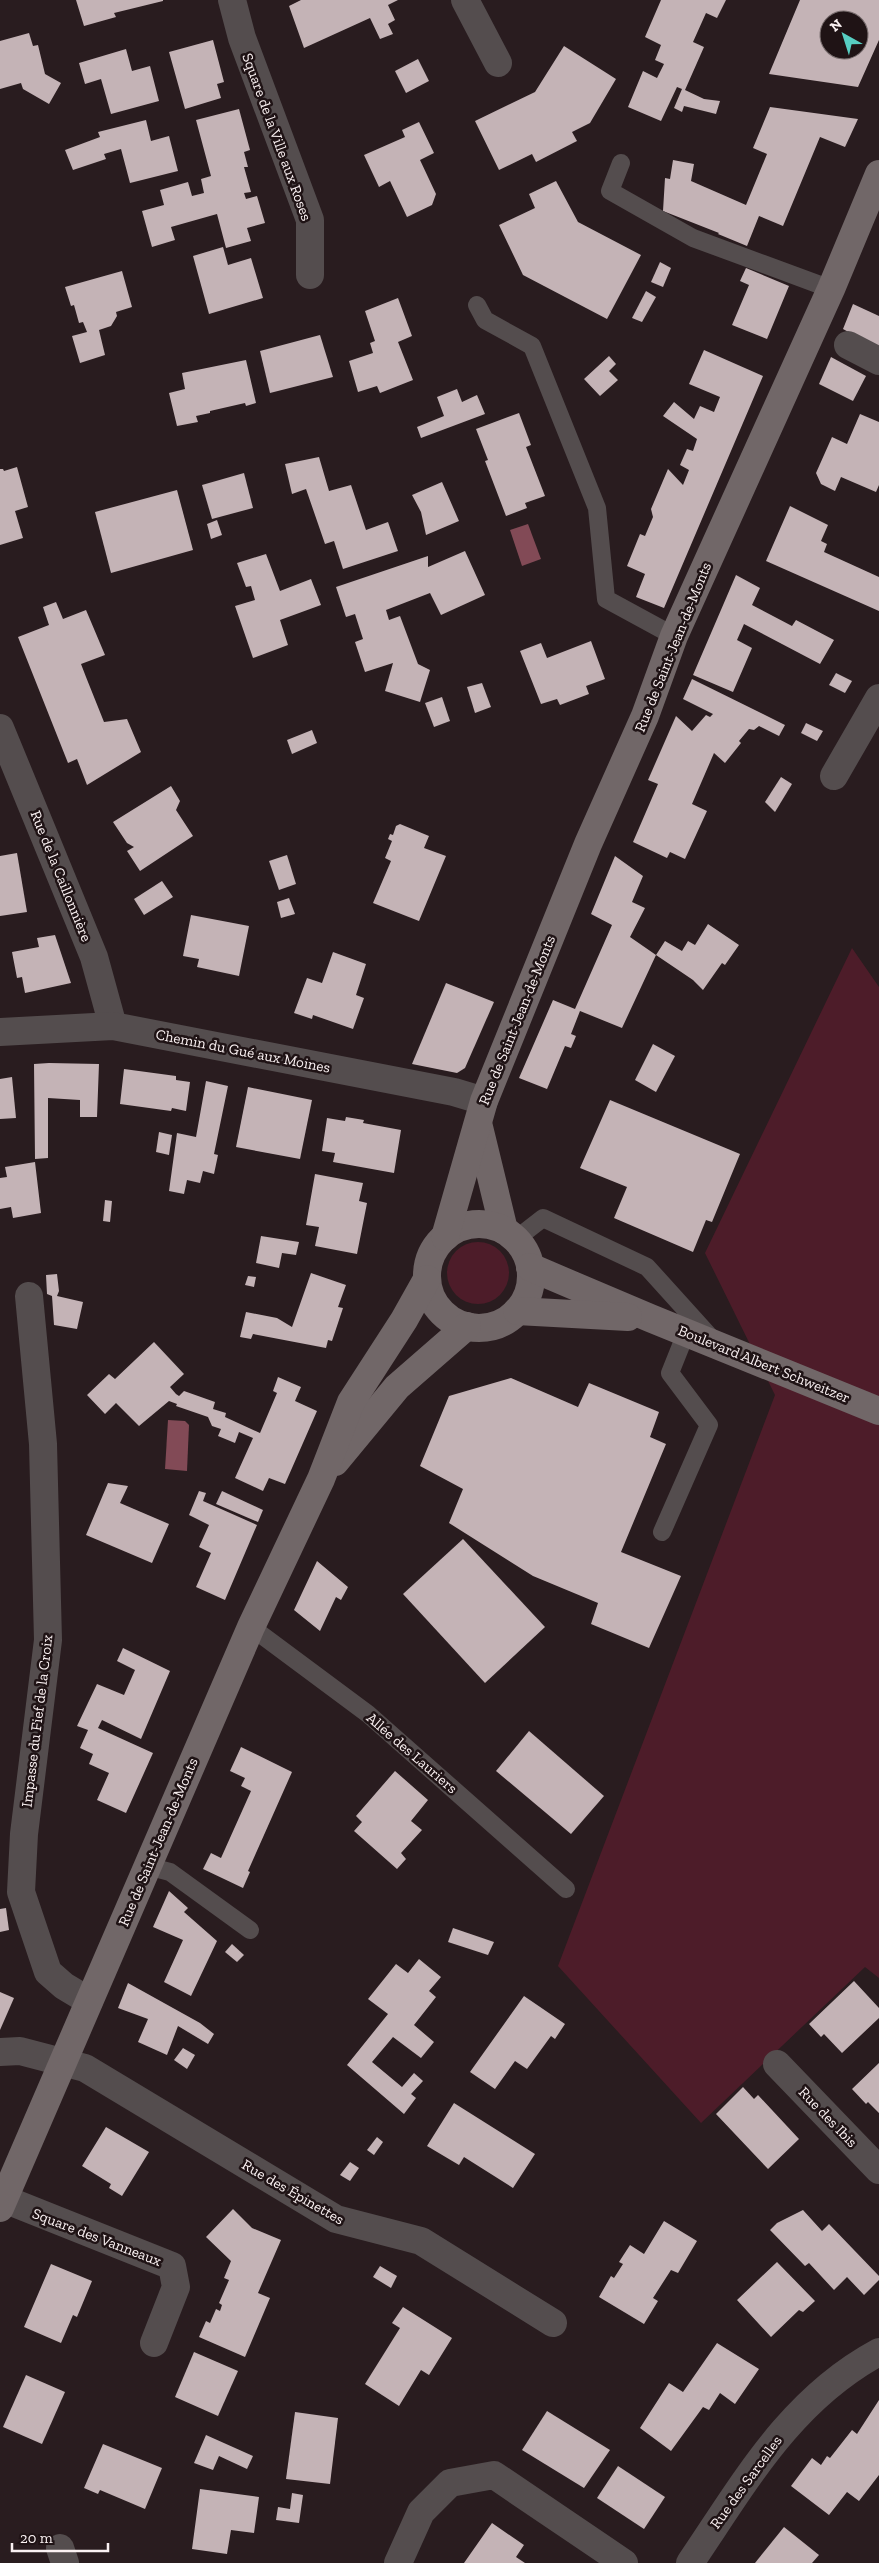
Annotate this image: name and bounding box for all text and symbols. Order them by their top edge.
north arrow [819,10,869,60]
text: N [827,15,846,35]
street label: Square de la Ville aux Roses [238,51,316,223]
street label: Rue de Saint-Jean-de-Monts [631,560,715,734]
street label: Rue de la Caillonnière [26,808,96,944]
street label: Rue de Saint-Jean-de-Monts [475,933,559,1107]
street label: Chemin du Gué aux Moines [154,1025,332,1077]
street label: Boulevard Albert Schweitzer [675,1321,853,1407]
street label: Impasse du Fief de la Croix [17,1633,57,1808]
street label: Allée des Lauriers [363,1709,461,1797]
street label: Rue de Saint-Jean-de-Monts [114,1755,202,1929]
street label: Rue des Ibis [795,2083,861,2151]
street label: Rue des Épinettes [239,2155,347,2229]
street label: Square des Vanneaux [30,2204,164,2270]
street label: Rue des Sarcelles [706,2432,786,2532]
scale bar [12,2520,109,2552]
text: 20 m [20,2529,53,2547]

